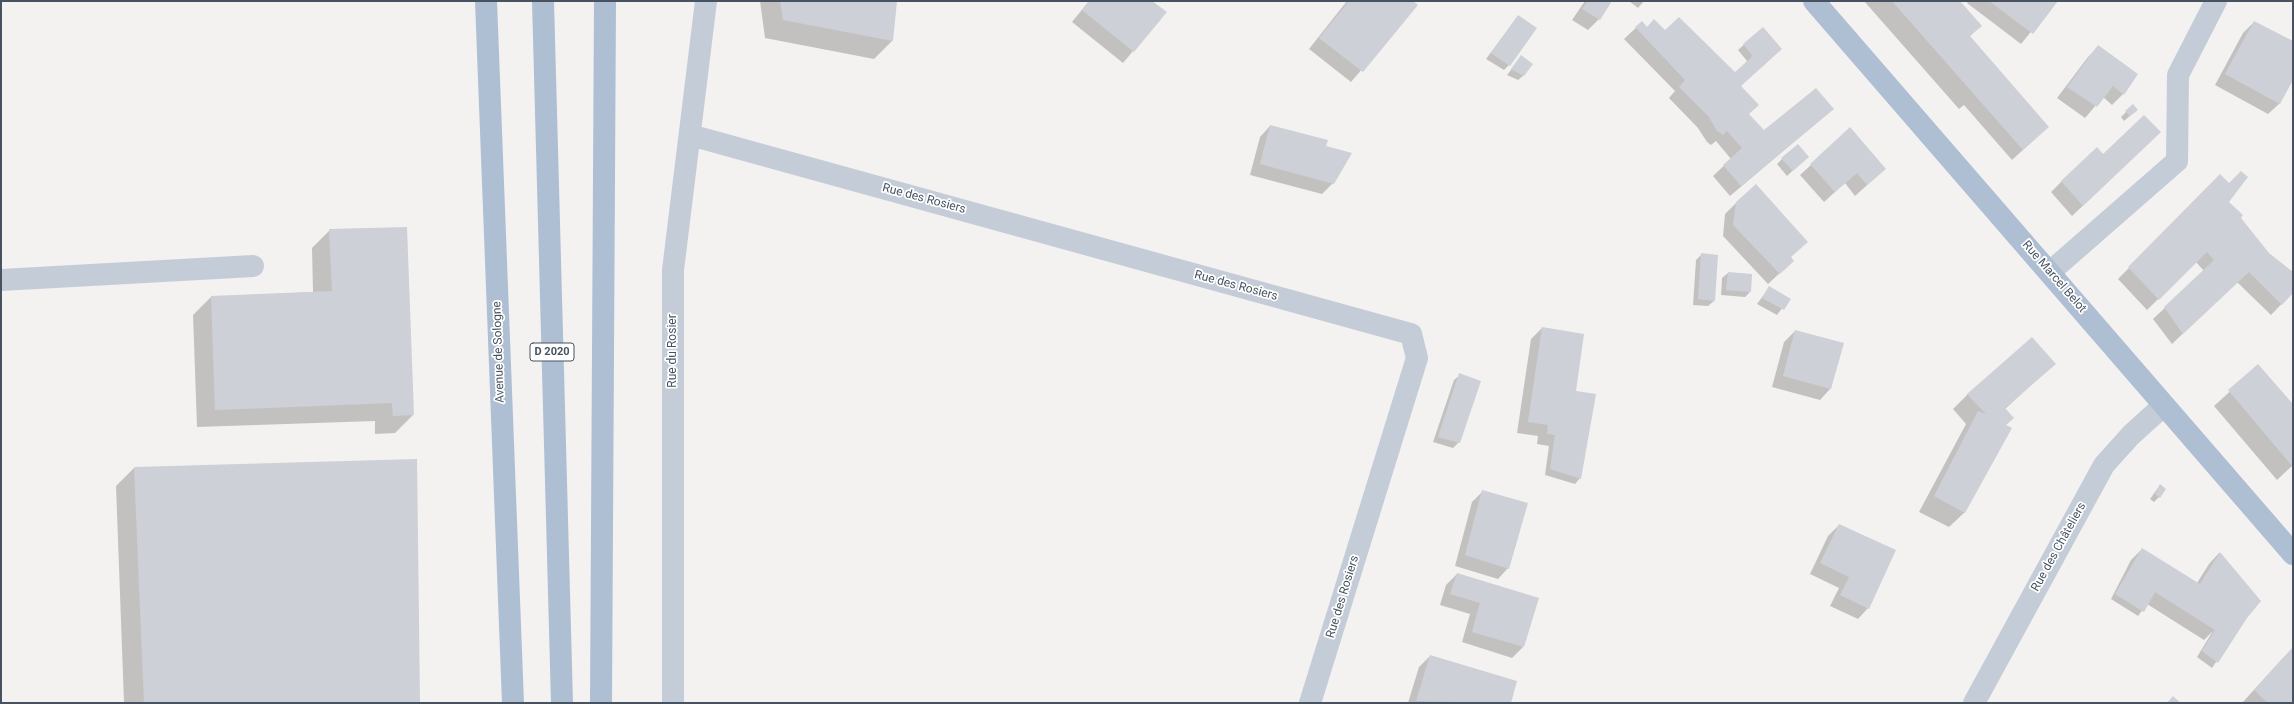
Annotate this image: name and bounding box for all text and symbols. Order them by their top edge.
street label: Rue des Rosiers [881,181,967,217]
street label: Rue Marcel Belot [2019,238,2089,316]
street label: Rue des Rosiers [1193,268,1279,304]
street label: Avenue de Sologne [490,301,508,403]
street label: Rue du Rosier [666,314,680,388]
road number: D 2020 [530,343,574,361]
street label: Rue des Châteliers [2029,500,2089,594]
street label: Rue des Rosiers [1324,554,1362,640]

